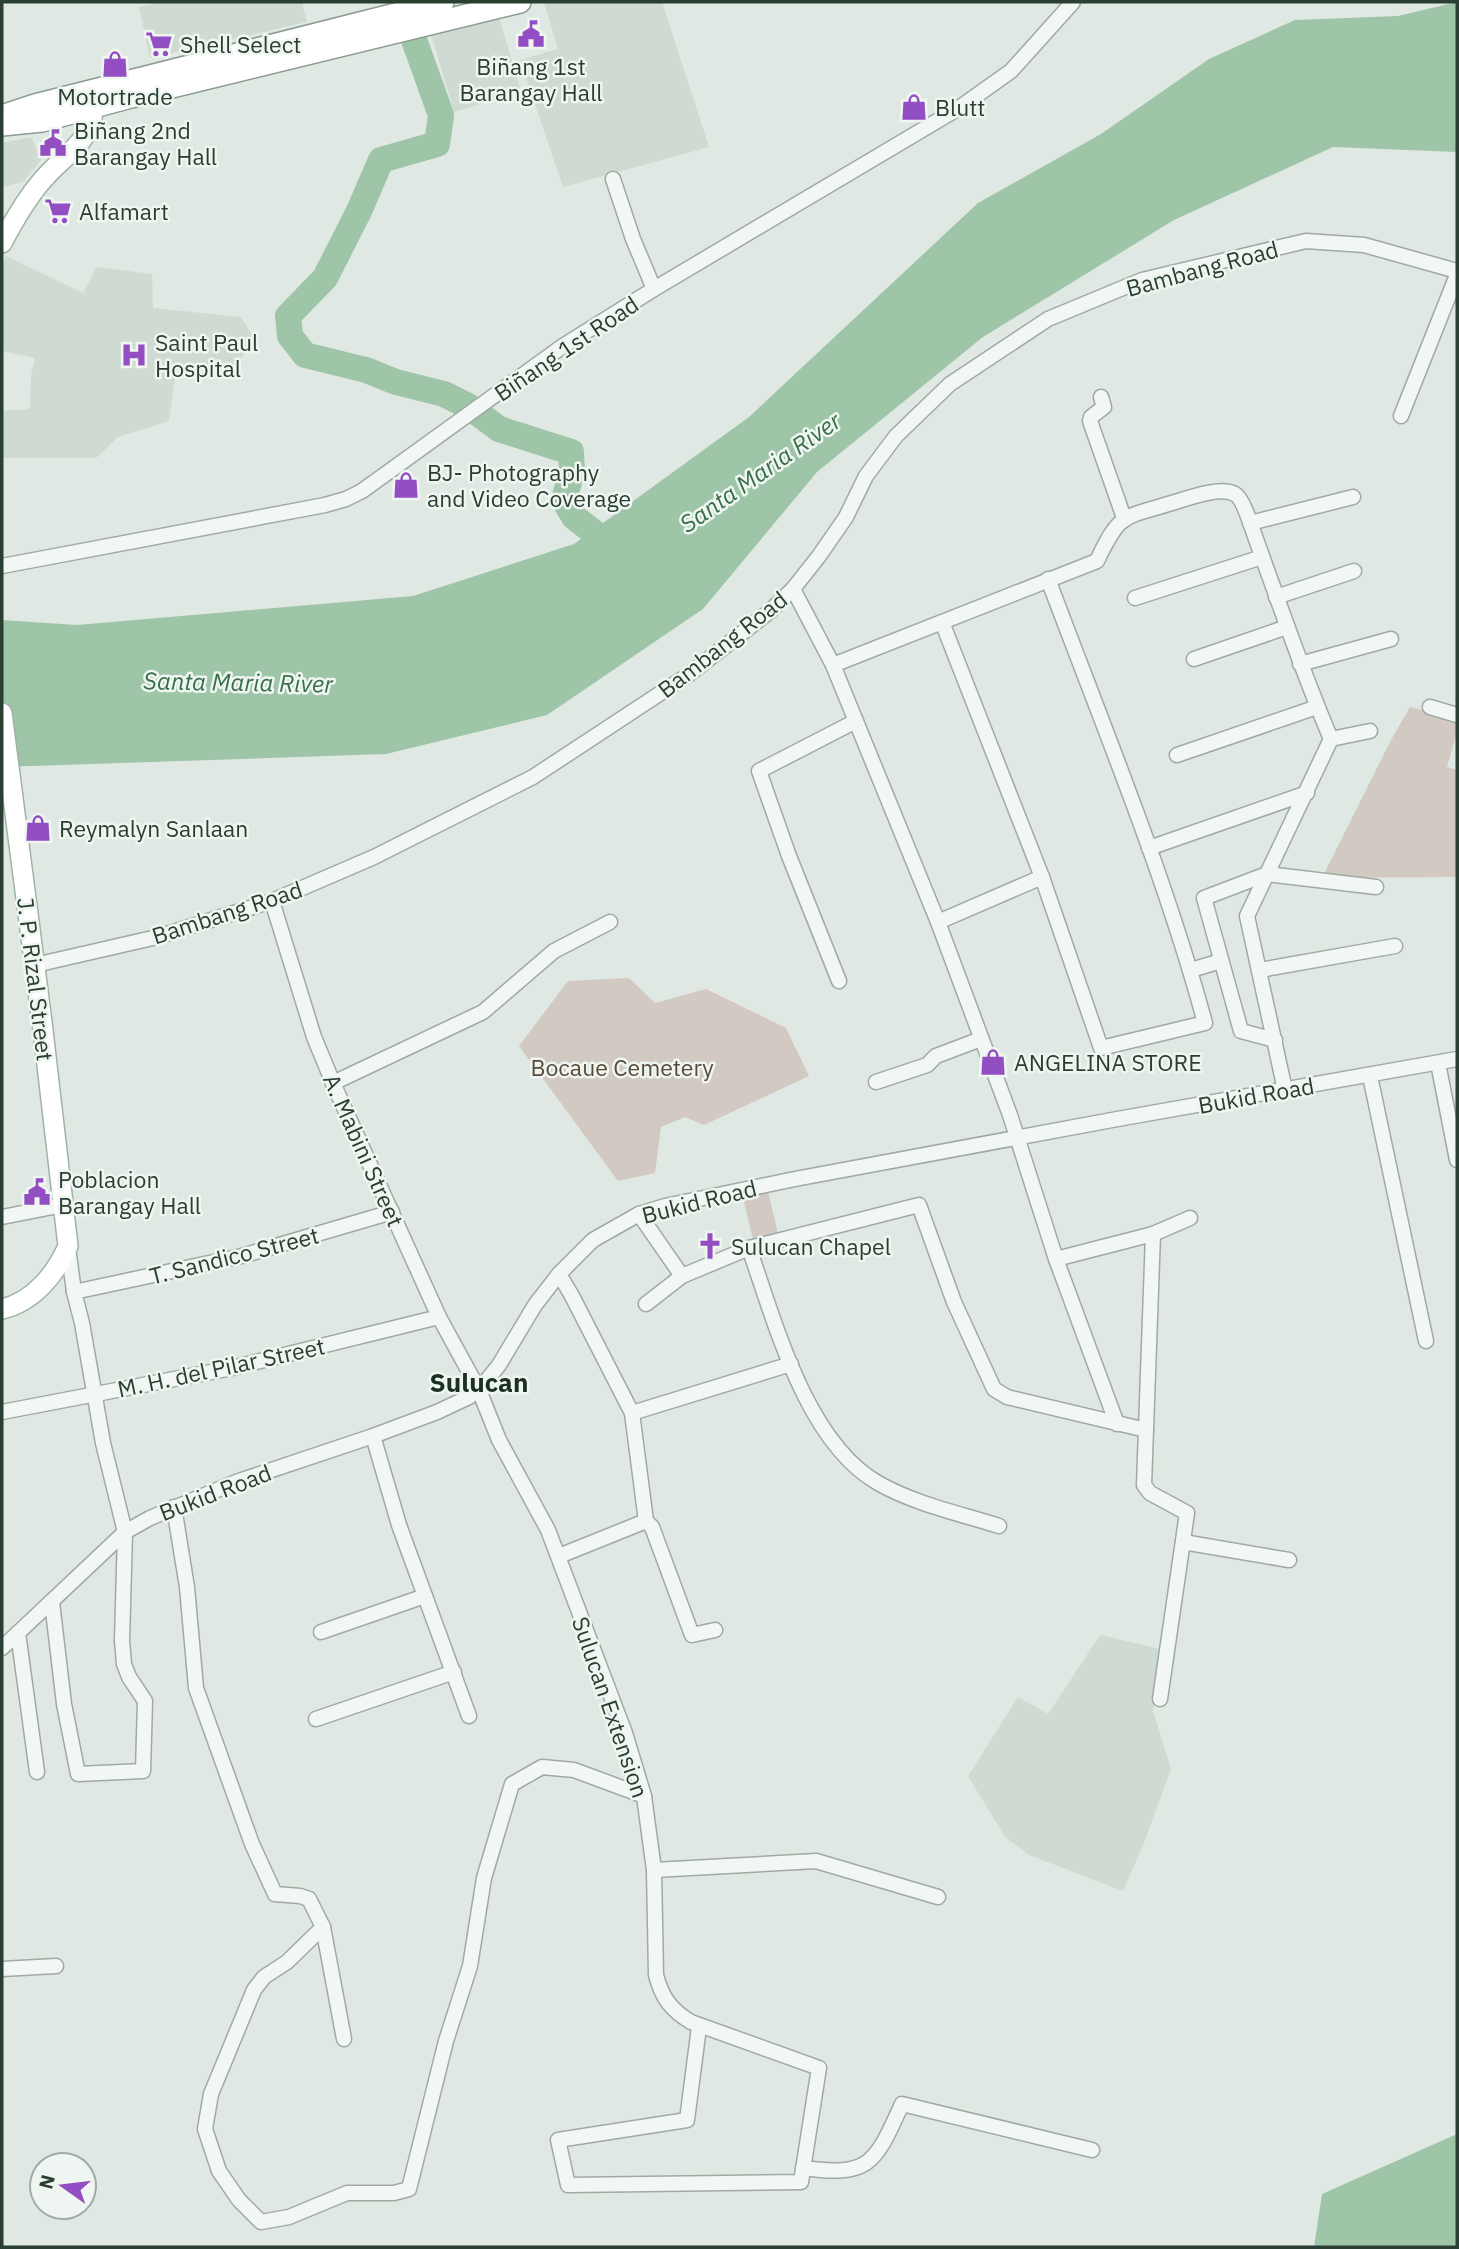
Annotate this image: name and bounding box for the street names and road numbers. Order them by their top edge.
street label: Bambang Road [1123,233,1281,303]
street label: Biñang 1st Road [488,289,644,407]
street label: Bambang Road [651,584,793,704]
street label: Bambang Road [148,874,306,950]
street label: J. P. Rizal Street [11,896,61,1062]
street label: A. Mabini Street [317,1069,411,1231]
street label: Bukid Road [1195,1070,1317,1120]
street label: Bukid Road [638,1172,760,1230]
street label: T. Sandico Street [146,1219,322,1291]
street label: M. H. del Pilar Street [115,1330,327,1404]
street label: Bukid Road [155,1457,275,1527]
street label: Sulucan Extension [566,1612,656,1802]

